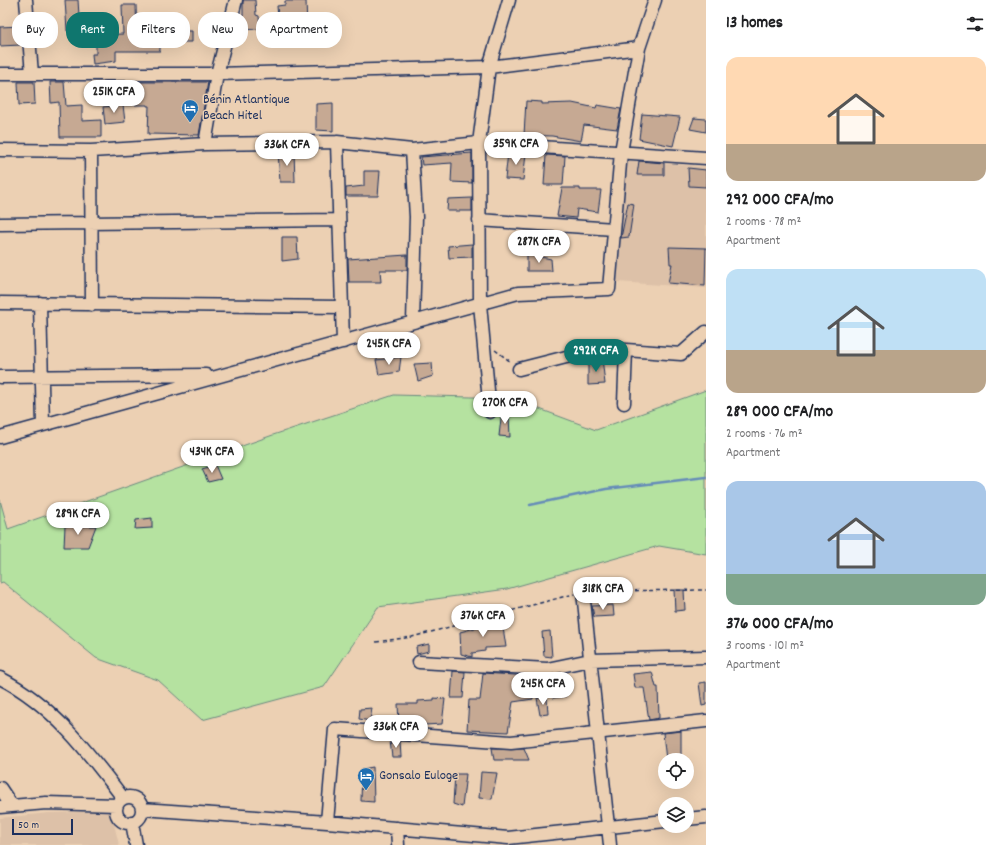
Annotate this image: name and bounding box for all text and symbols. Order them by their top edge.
chip: Buy [12,12,58,48]
chip: Rent [66,12,119,48]
chip: Filters [127,12,190,48]
chip: New [198,12,248,48]
chip: Apartment [256,12,342,48]
text: 13 homes [726,12,783,36]
icon: filters [964,13,986,35]
pin: 251K CFA [73,80,155,114]
text: 251K CFA [93,83,135,102]
icon: home [820,83,892,155]
place label: Bénin Atlantique Beach Hitel [203,90,290,126]
hotel icon: Bénin Atlantique Beach Hitel [180,98,200,123]
pin: 359K CFA [475,132,557,166]
pin: 336K CFA [246,133,328,167]
text: 359K CFA [493,135,539,154]
text: 336K CFA [264,136,310,155]
text: 292 000 CFA/mo [726,189,834,213]
text: 2 rooms · 78 m² [726,213,801,232]
pin: 287K CFA [498,230,580,264]
text: Apartment [726,232,780,251]
text: 287K CFA [517,233,561,252]
icon: home [820,295,892,367]
pin: 245K CFA [348,332,430,366]
text: 245K CFA [366,335,412,354]
pin: 292K CFA [555,339,637,373]
text: 292K CFA [573,342,619,361]
pin: 270K CFA [464,391,546,425]
text: 270K CFA [482,394,528,413]
text: 289 000 CFA/mo [726,401,833,425]
text: 2 rooms · 76 m² [726,425,802,444]
pin: 434K CFA [171,440,253,474]
text: 434K CFA [190,443,234,462]
text: Apartment [726,444,780,463]
pin: 289K CFA [37,502,119,536]
text: 289K CFA [55,505,101,524]
icon: home [820,507,892,579]
pin: 318K CFA [562,577,644,611]
text: 318K CFA [582,580,624,599]
pin: 376K CFA [442,604,524,638]
text: 376K CFA [460,607,506,626]
text: 376 000 CFA/mo [726,613,833,637]
text: 3 rooms · 101 m² [726,637,804,656]
text: Apartment [726,656,780,675]
pin: 245K CFA [502,672,584,706]
text: 245K CFA [520,675,566,694]
pin: 336K CFA [355,715,437,749]
text: 336K CFA [373,718,419,737]
map controls [658,753,694,833]
button: locate [658,753,694,789]
hotel icon: Gonsalo Euloge [356,766,376,791]
place label: Gonsalo Euloge [379,766,458,786]
button: layers [658,797,694,833]
scale bar [12,817,73,836]
text: 50 m [18,818,39,834]

